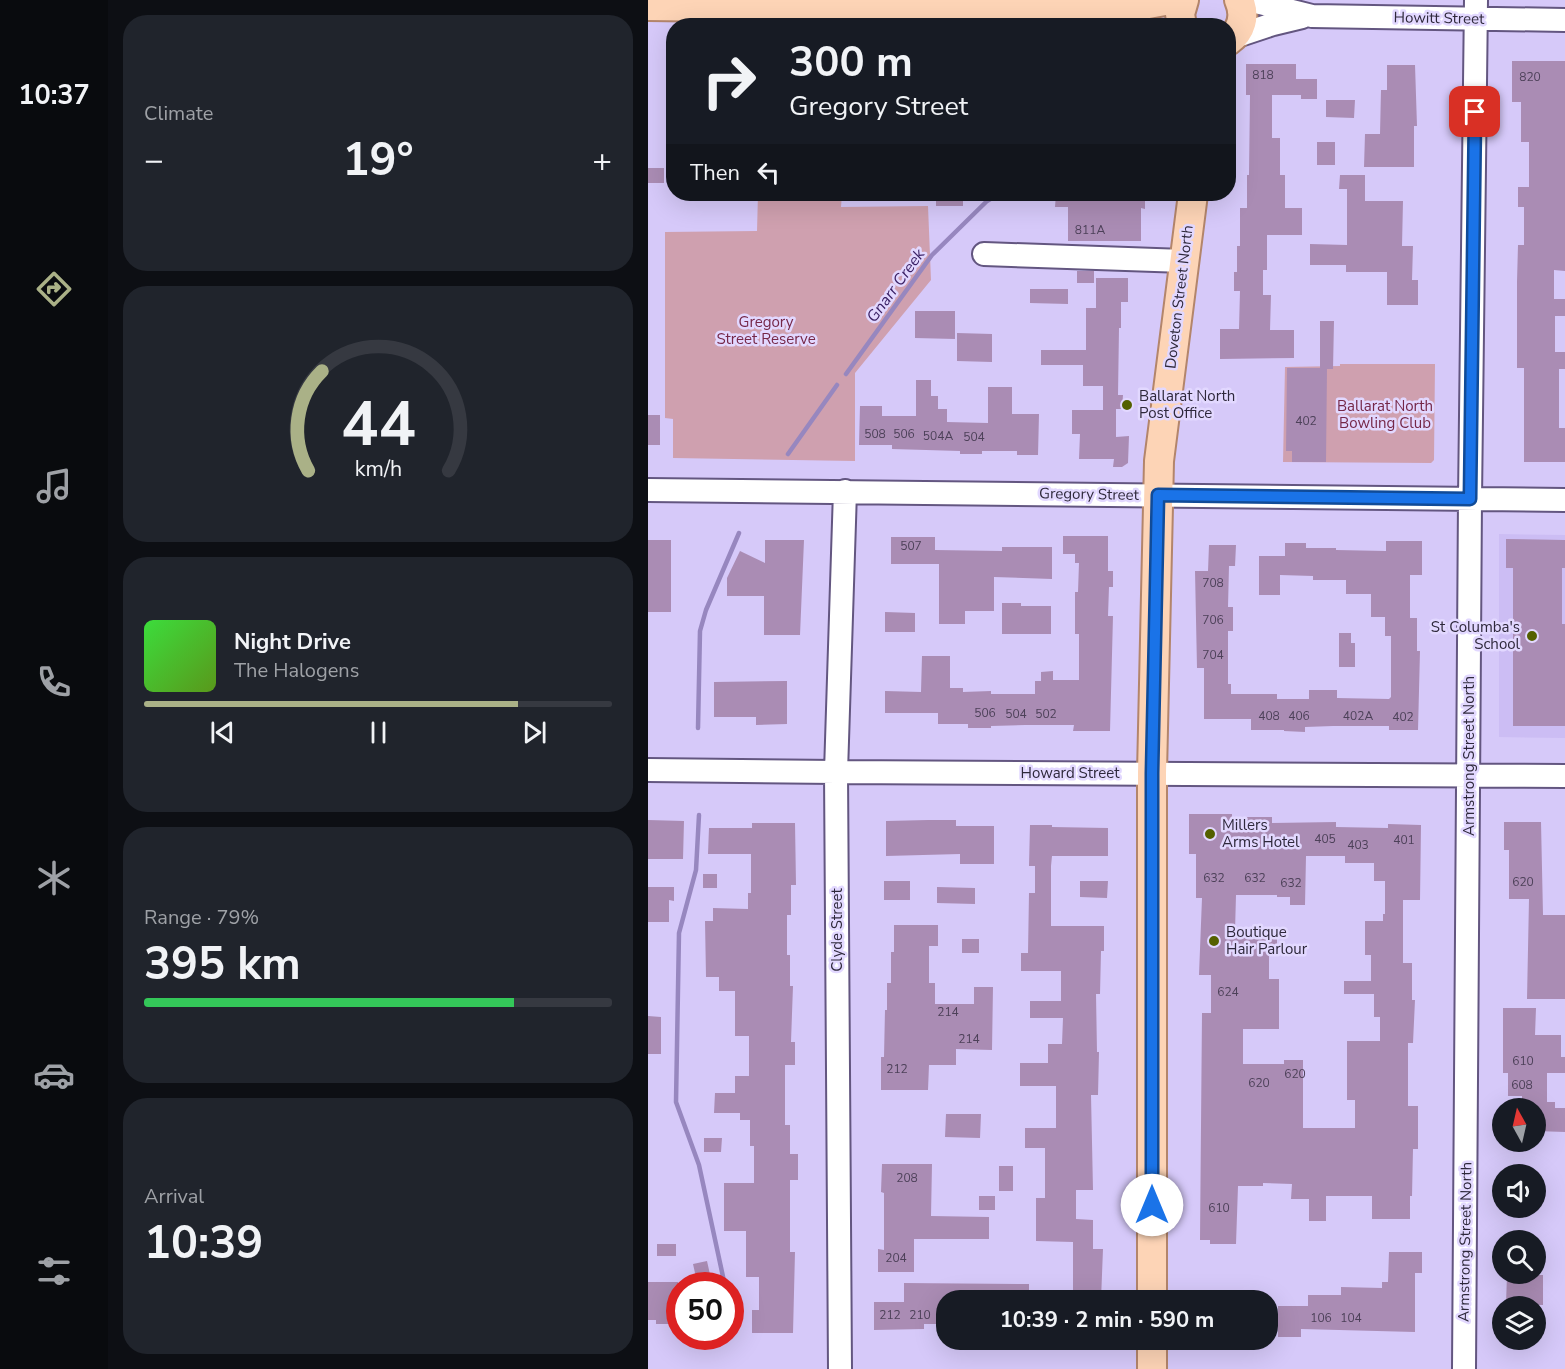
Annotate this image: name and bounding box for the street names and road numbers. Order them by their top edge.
street label: Howitt Street [1393,7,1485,29]
street label: Doveton Street North [1160,224,1198,370]
street label: Gregory Street [1039,483,1140,505]
street label: Armstrong Street North [1459,676,1479,836]
street label: Howard Street [1021,763,1120,783]
street label: Clyde Street [827,888,847,972]
street label: Armstrong Street North [1454,1162,1476,1322]

